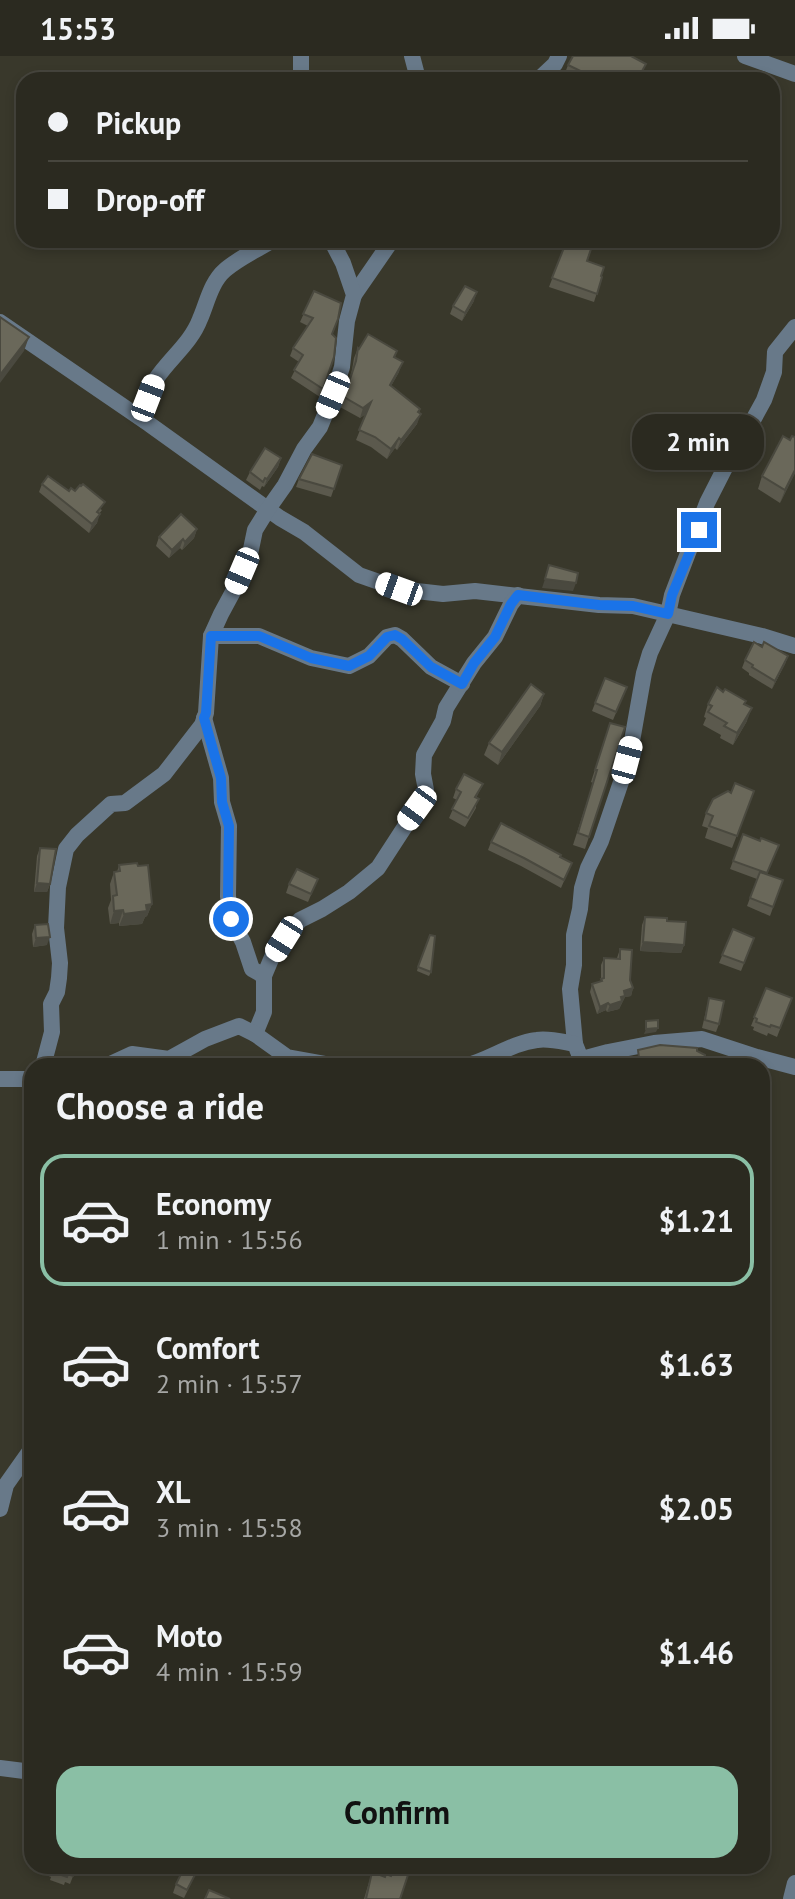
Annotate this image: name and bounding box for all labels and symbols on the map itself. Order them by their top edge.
car [313,368,353,422]
car [128,371,168,425]
callout: 2 min [633,414,765,470]
route end [681,512,717,548]
car [222,544,262,598]
car [372,570,426,608]
car [609,734,645,786]
car [393,782,441,834]
route start [213,901,249,937]
car [261,912,307,966]

